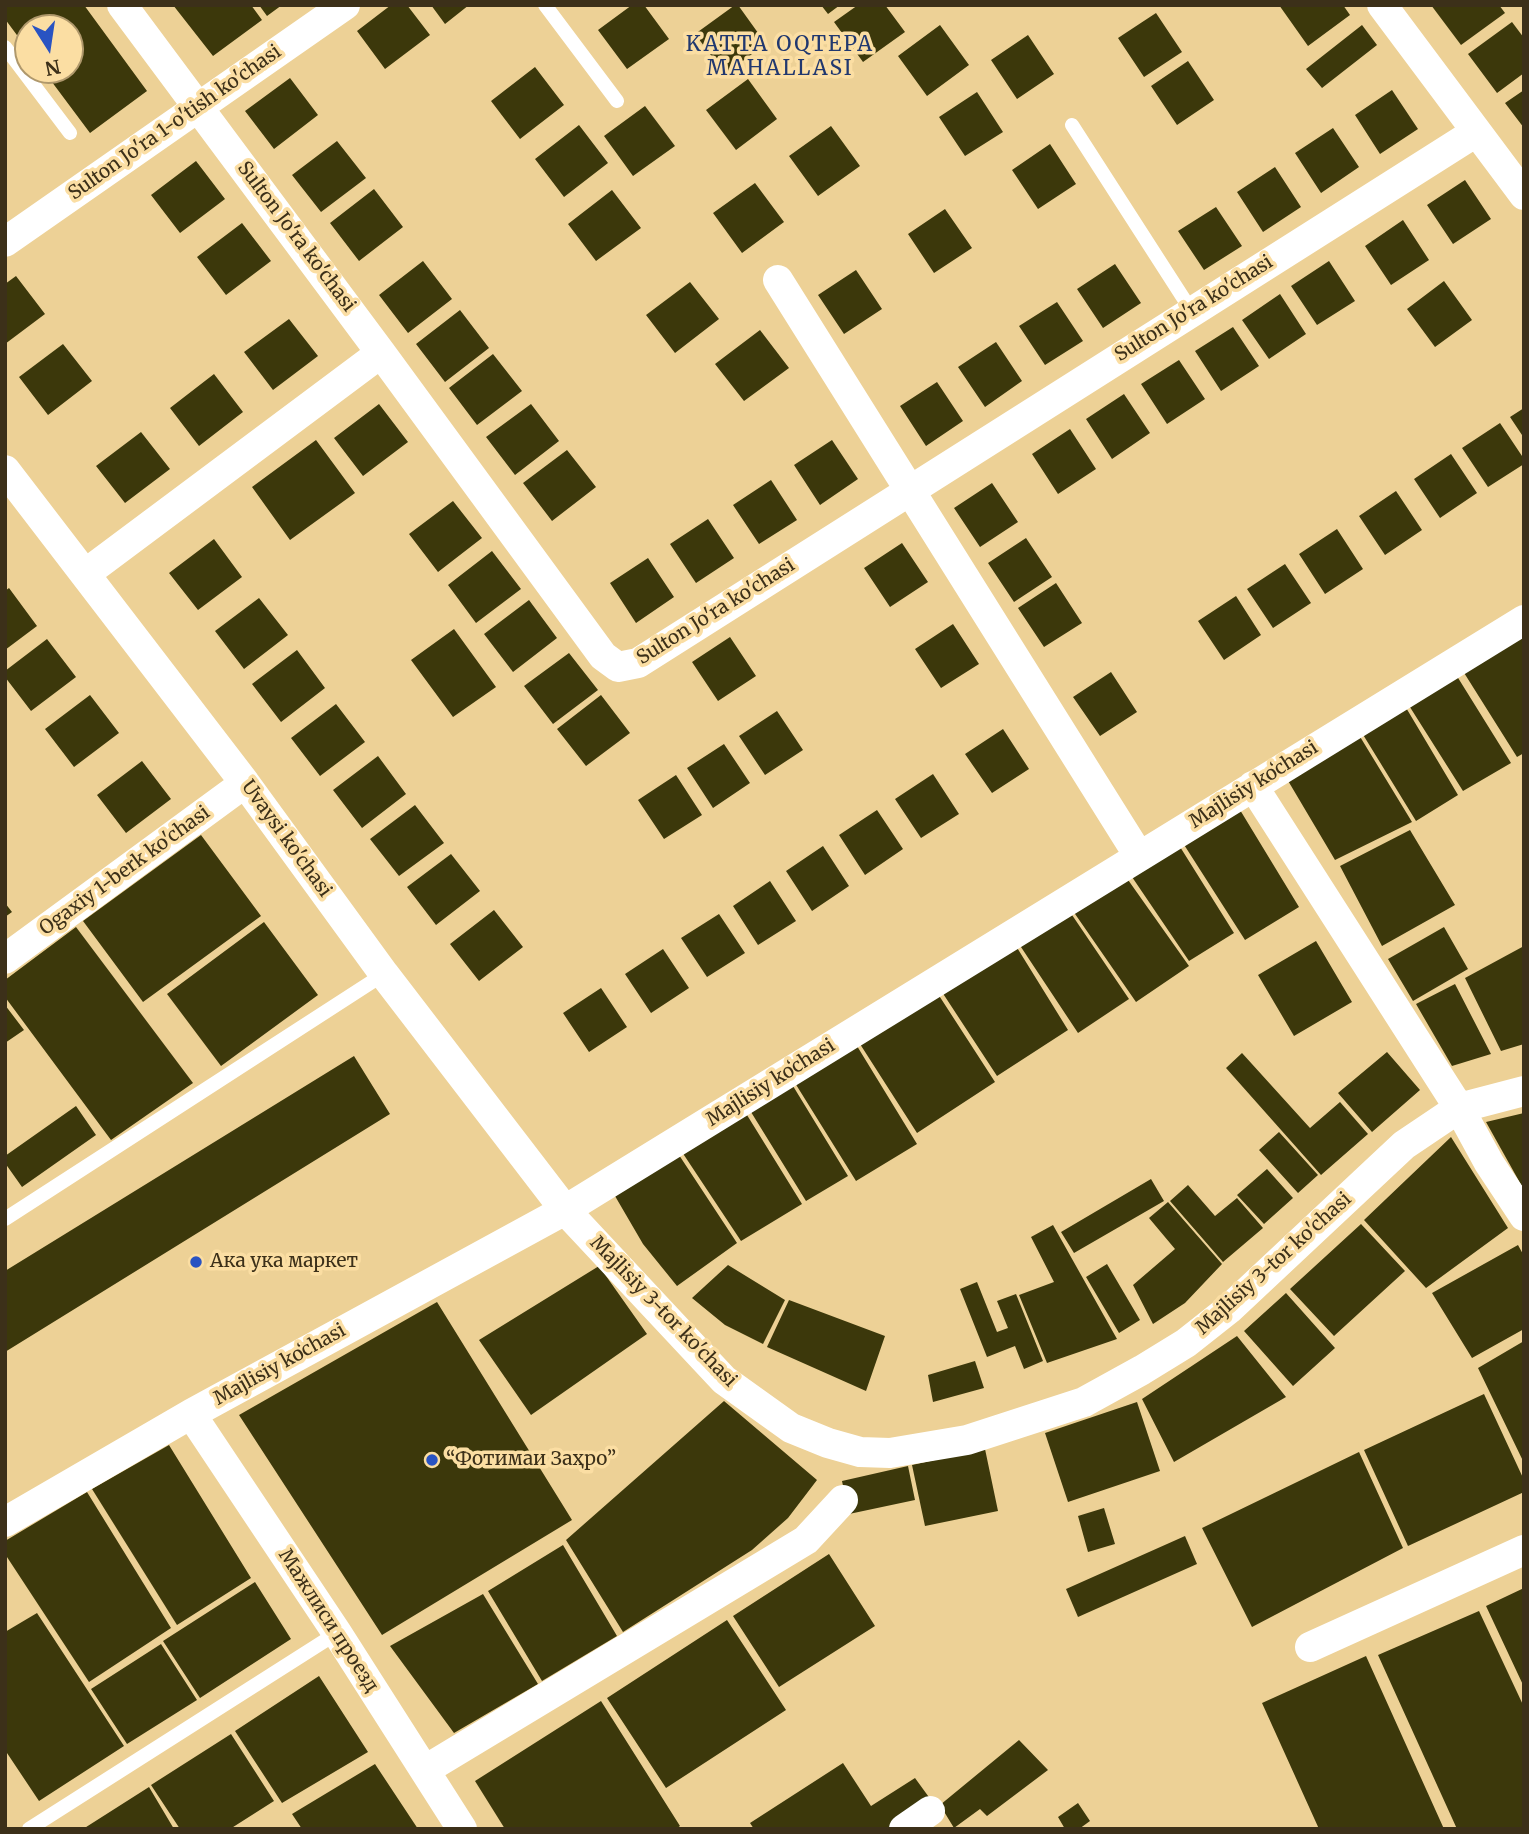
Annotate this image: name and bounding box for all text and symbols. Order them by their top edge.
north arrow [14,14,84,84]
district label: KATTA OQTEPA MAHALLASI [687,32,873,82]
street label: Sulton Jo'ra 1-o'tish ko'chasi [64,41,286,205]
text: N [43,54,63,81]
street label: Sulton Jo'ra ko'chasi [232,157,360,317]
street label: Sulton Jo'ra ko'chasi [1111,251,1277,367]
street label: Sulton Jo'ra ko'chasi [633,554,799,670]
street label: Majlisiy koʻchasi [1186,736,1322,834]
street label: Uvaysi ko'chasi [236,776,336,902]
street label: Ogaxiy 1-berk ko'chasi [35,802,215,940]
street label: Majlisiy koʻchasi [703,1034,839,1132]
street label: Majlisiy 3-tor ko'chasi [1192,1188,1356,1340]
street label: Majlisiy 3-tor ko'chasi [585,1232,741,1392]
place label: Ака ука маркет [210,1251,358,1273]
marker: Ака ука маркет [188,1254,204,1270]
street label: Majlisiy koʻchasi [210,1319,350,1411]
place label: “Фотимаи Заҳро” [446,1449,616,1471]
marker: “Фотимаи Заҳро” [424,1452,440,1468]
street label: Мажлиси проезд [273,1545,383,1697]

